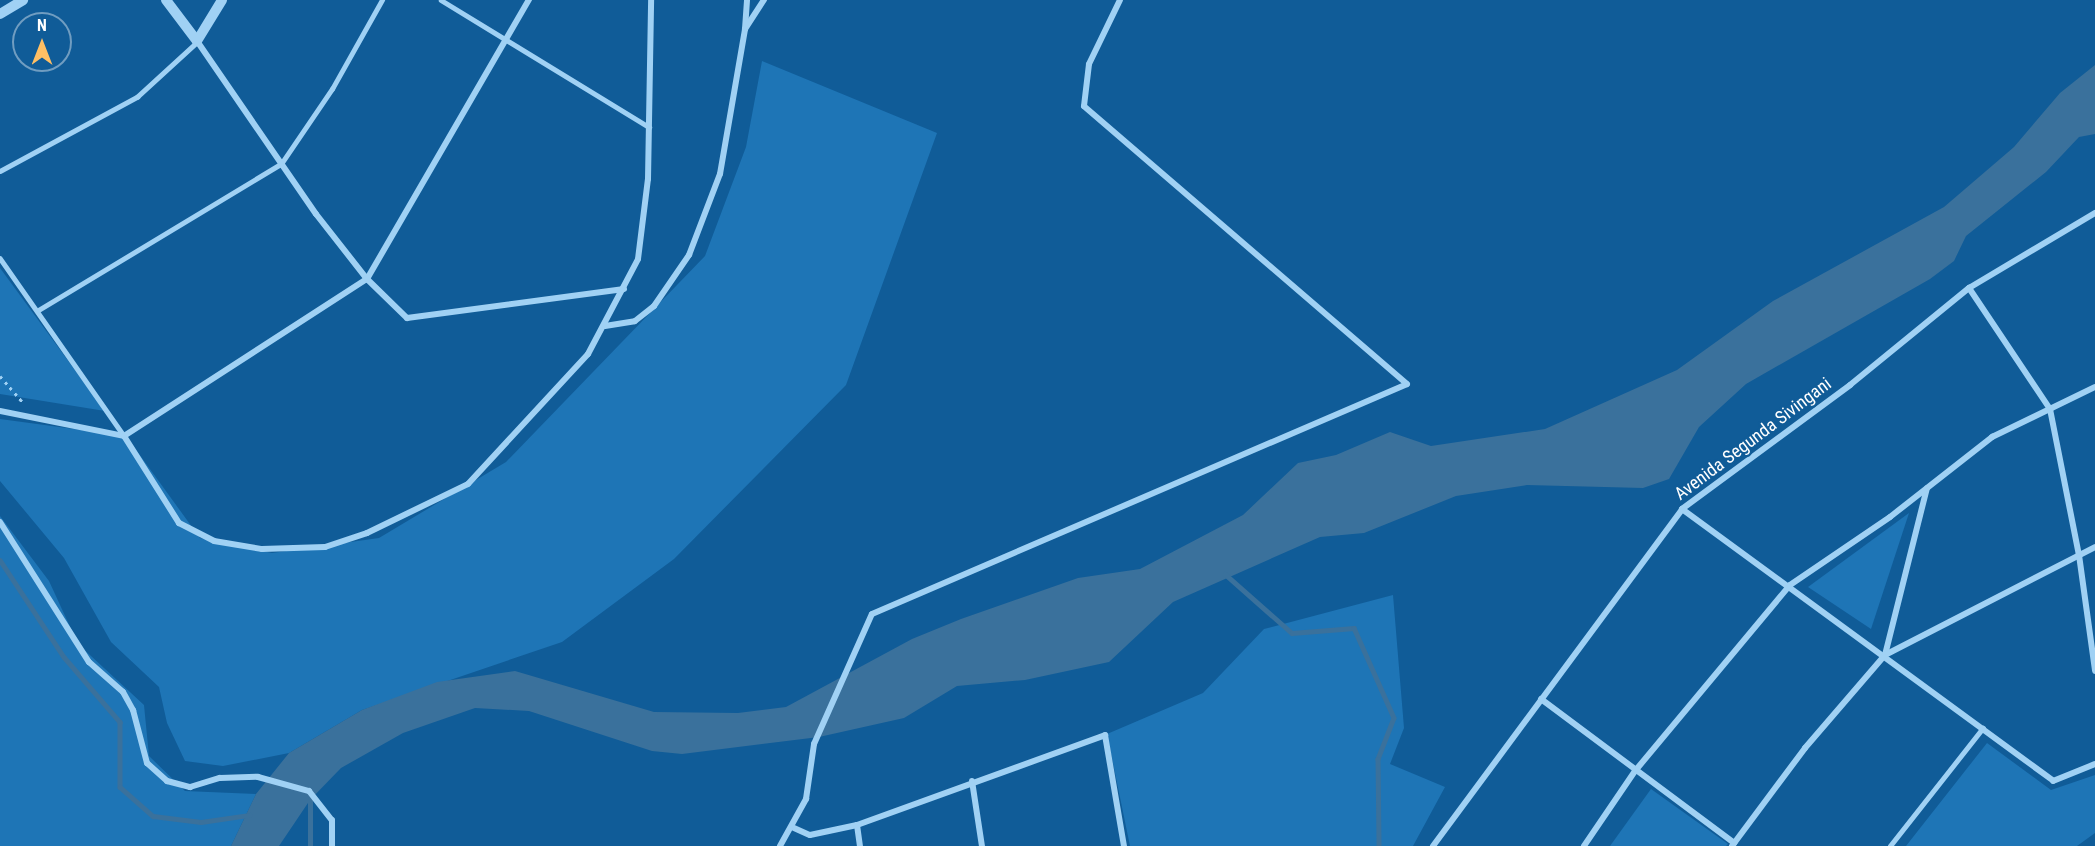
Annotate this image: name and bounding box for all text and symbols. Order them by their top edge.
north arrow [12,12,72,72]
text: N [37,16,47,35]
street label: Avenida Segunda Sivingani [1670,373,1836,505]

